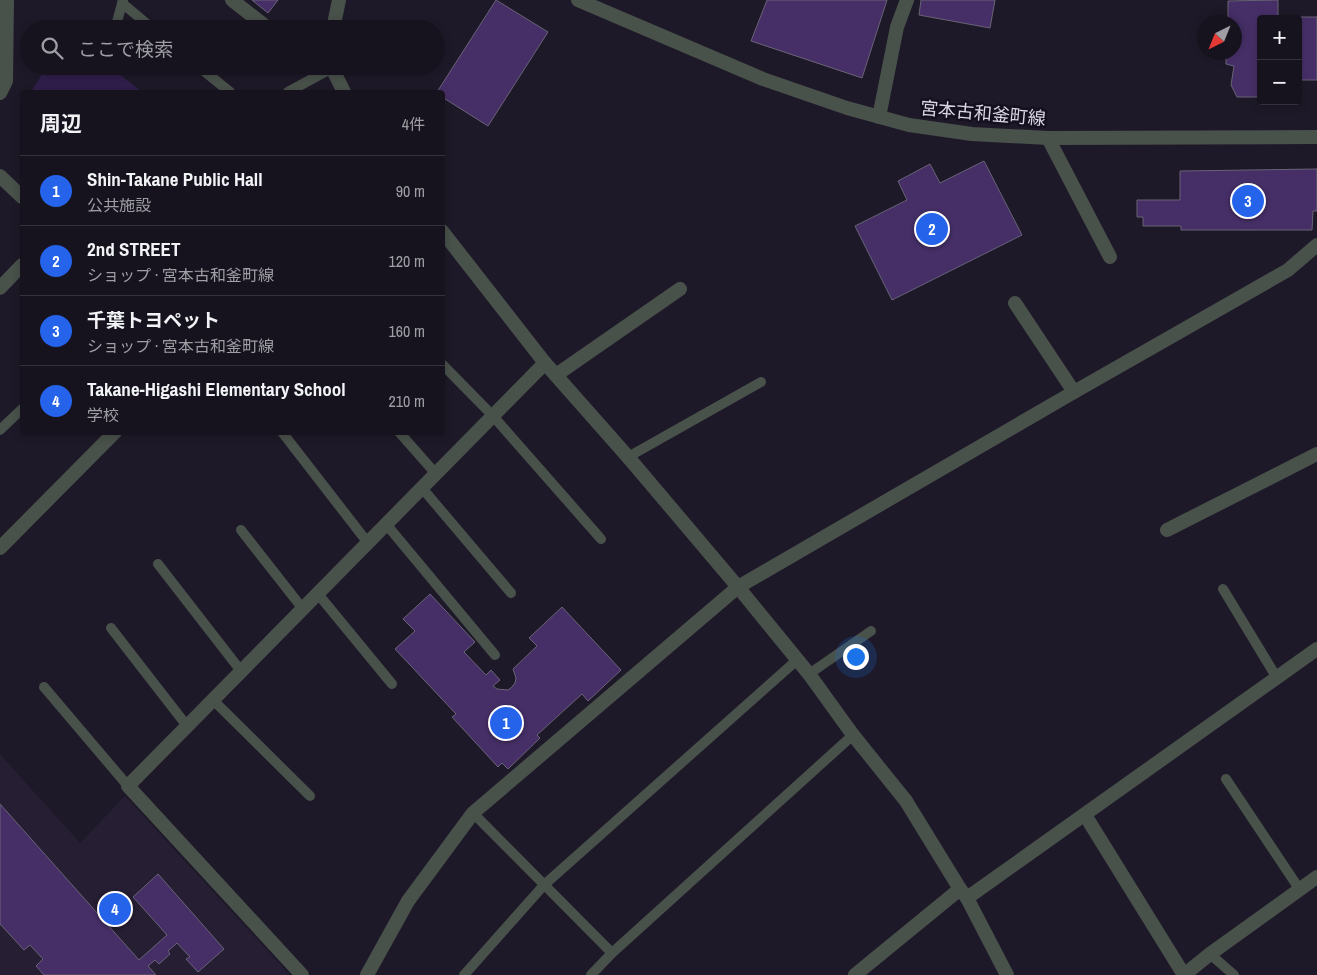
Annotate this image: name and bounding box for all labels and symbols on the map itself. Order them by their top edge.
north arrow [1197,15,1242,60]
street label: 宮本古和釜町線 [919,95,1047,131]
pin: 3 [1232,182,1264,220]
pin: 2 [916,210,948,248]
your location [843,644,869,670]
pin: 1 [490,704,522,742]
pin: 4 [99,890,131,928]

